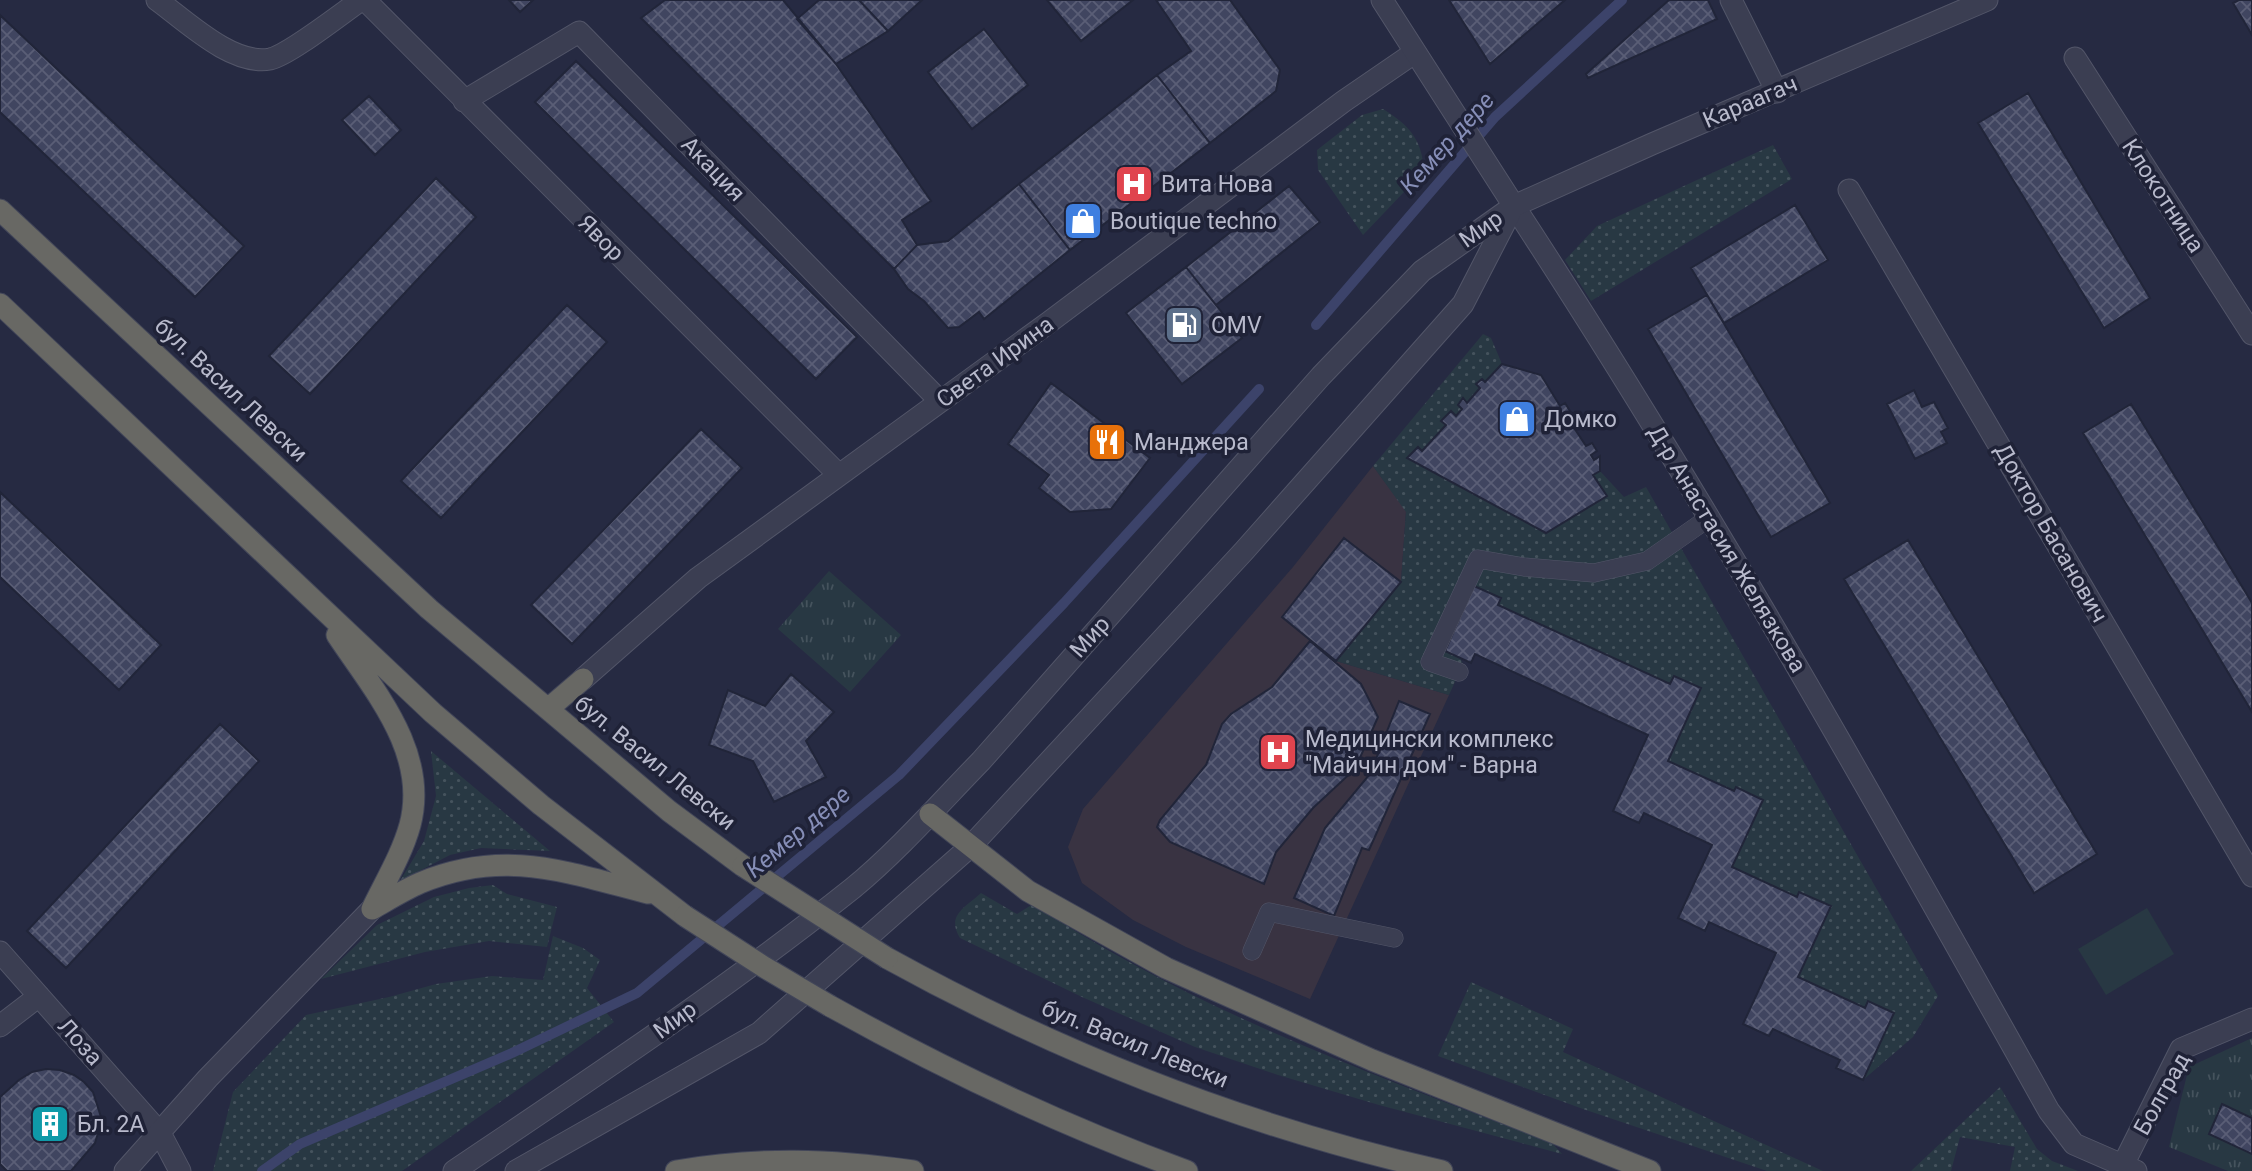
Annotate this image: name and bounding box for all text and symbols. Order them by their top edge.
street label: Караагач [1699,70,1801,134]
water label: Кемер дере [1394,86,1500,200]
street label: Акация [676,131,750,207]
street label: Клокотница [2116,134,2210,258]
hospital icon: Вита Нова [1113,163,1155,205]
place label: Вита Нова [1161,171,1273,198]
shop icon: Boutique techno [1062,200,1104,242]
street label: Мир [1454,205,1508,253]
place label: Boutique techno [1110,208,1277,235]
street label: Явор [572,209,630,267]
fuel station icon: OMV [1163,304,1205,346]
street label: Света Ирина [931,311,1059,413]
street label: бул. Васил Левски [149,312,313,468]
place label: OMV [1211,312,1262,339]
shop icon: Домко [1496,398,1538,440]
place label: Домко [1544,406,1617,433]
restaurant icon: Манджера [1086,421,1128,463]
street label: Д-р Анастасия Желязкова [1642,421,1812,677]
place label: Манджера [1134,429,1249,456]
street label: Доктор Басанович [1989,439,2113,627]
street label: Мир [1064,611,1116,663]
street label: бул. Васил Левски [569,690,741,836]
place label: Медицински комплекс "Майчин дом" - Варна [1305,726,1554,779]
hospital icon: Медицински комплекс "Майчин дом" - Варна [1257,731,1299,773]
water label: Кемер дере [740,780,856,884]
street label: бул. Васил Левски [1038,994,1232,1094]
street label: Мир [648,995,702,1045]
street label: Лоза [52,1013,108,1071]
street label: Болград [2128,1048,2196,1140]
building icon: Бл. 2А [29,1103,71,1145]
place label: Бл. 2А [77,1111,145,1138]

